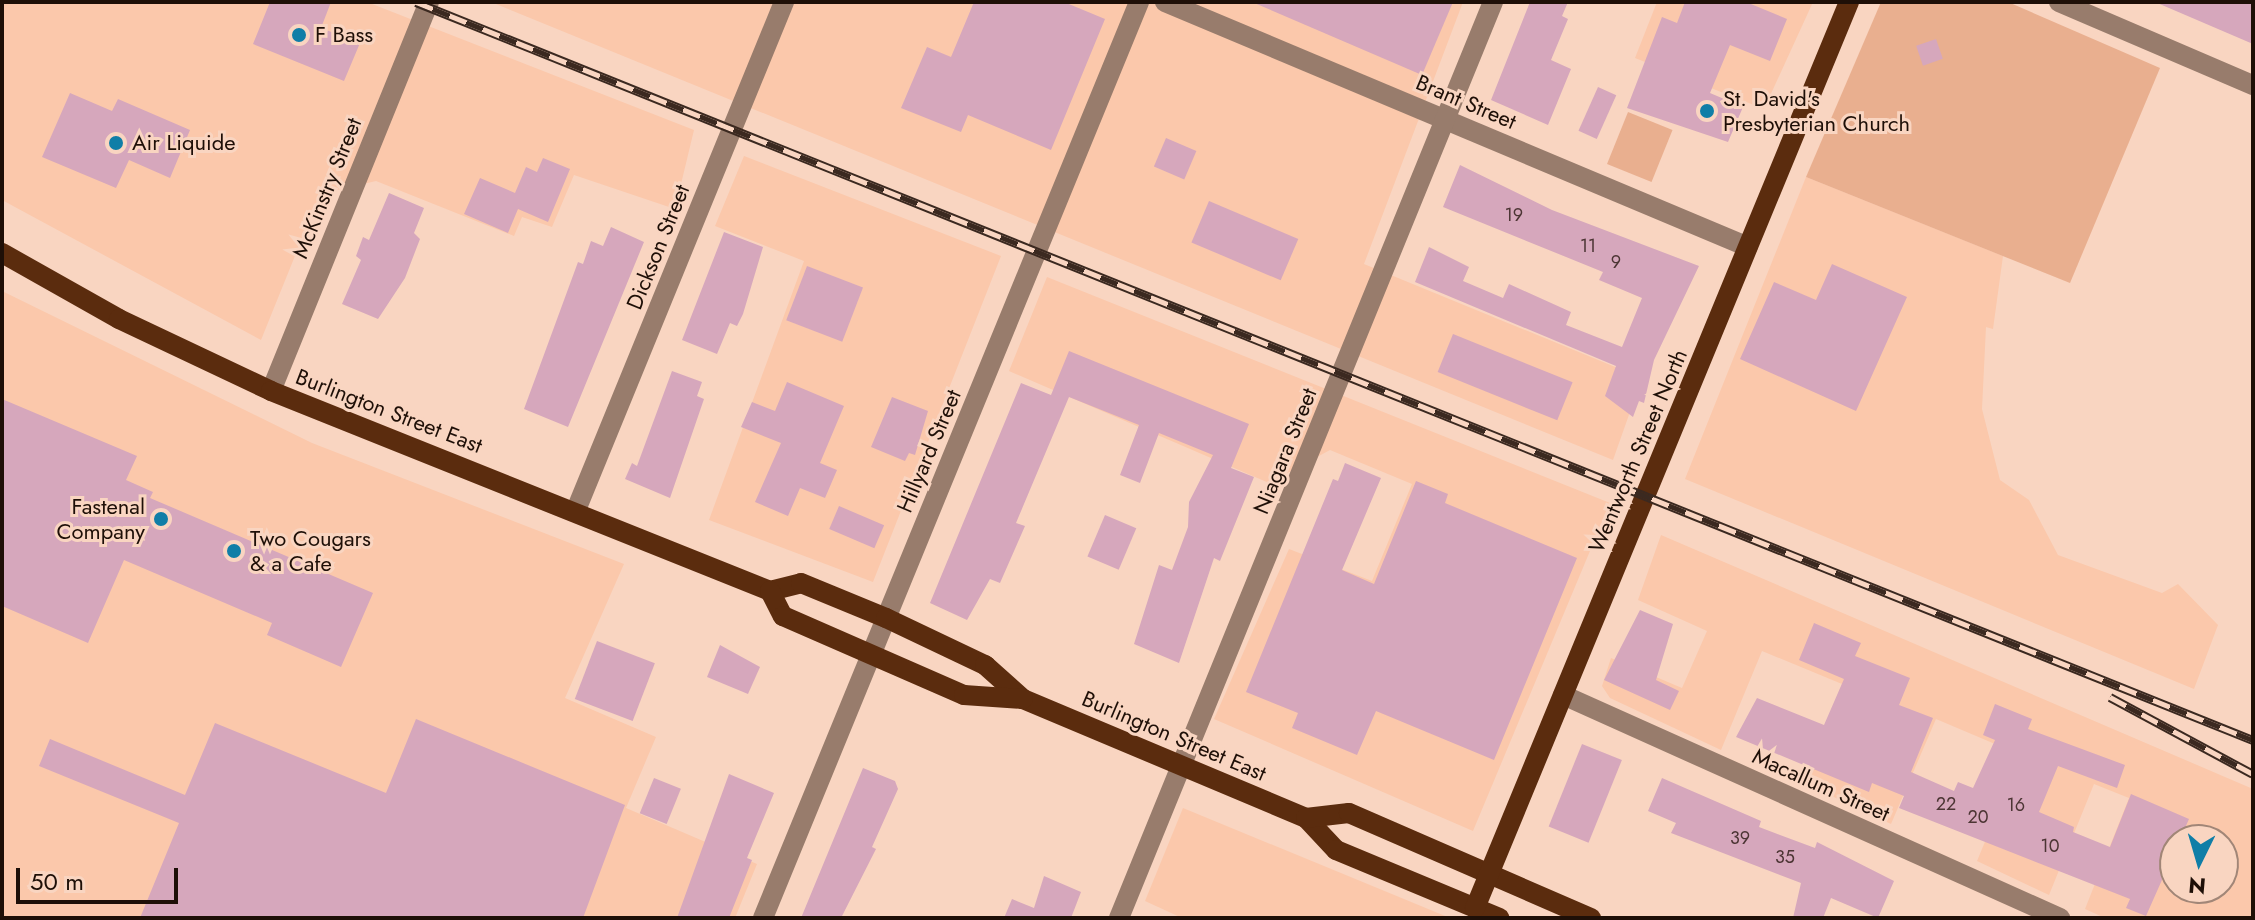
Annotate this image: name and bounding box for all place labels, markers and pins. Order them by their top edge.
place label: F Bass [315,22,373,48]
marker: F Bass [290,26,308,44]
place label: St. David's Presbyterian Church [1723,85,1910,136]
marker: St. David's Presbyterian Church [1698,102,1716,120]
place label: Air Liquide [132,130,236,156]
marker: Air Liquide [107,134,125,152]
place label: Fastenal Company [57,493,145,544]
marker: Fastenal Company [152,510,170,528]
place label: Two Cougars & a Cafe [250,525,371,576]
marker: Two Cougars & a Cafe [225,542,243,560]

